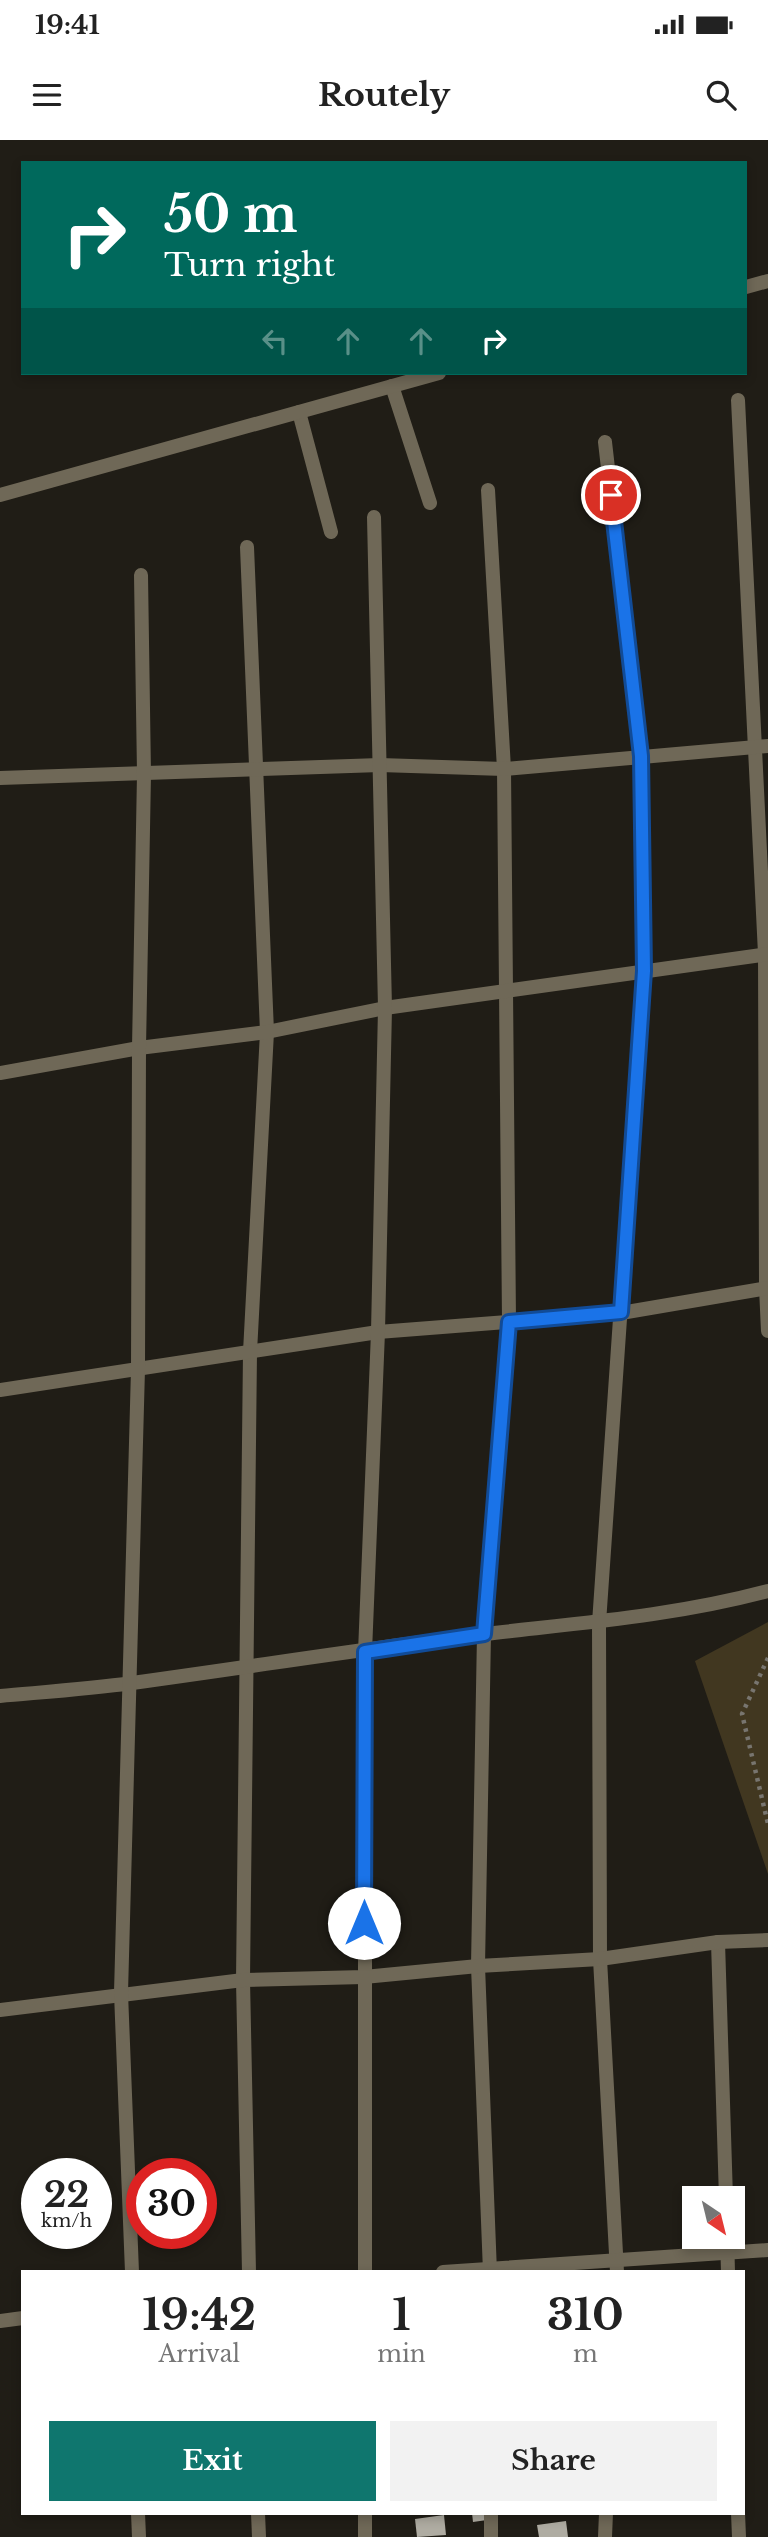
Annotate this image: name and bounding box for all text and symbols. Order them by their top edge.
text: 19:41 [35,9,100,41]
text: Routely [318,75,450,115]
icon: menu [28,76,66,114]
icon: search [702,76,740,114]
text: 50 m [164,184,297,245]
icon: right [49,189,140,280]
text: Turn right [164,245,335,285]
icon: left [256,322,294,360]
icon: ahead [329,322,367,360]
icon: ahead [402,322,440,360]
icon: right [475,322,513,360]
pin [581,465,641,525]
icon: arrive [592,476,630,514]
position arrow [327,1886,401,1960]
speed limit sign: 30 [126,2158,217,2249]
text: 22 [44,2173,89,2216]
north arrow [682,2186,746,2249]
map controls [682,2186,745,2249]
text: km/h [41,2210,92,2232]
text: 19:42 [142,2289,256,2341]
text: 1 [392,2289,411,2341]
text: 310 [547,2289,624,2341]
text: Arrival [158,2340,240,2368]
text: min [377,2340,426,2368]
text: m [573,2340,598,2368]
button: Exit [49,2421,376,2501]
button: Share [390,2421,717,2501]

